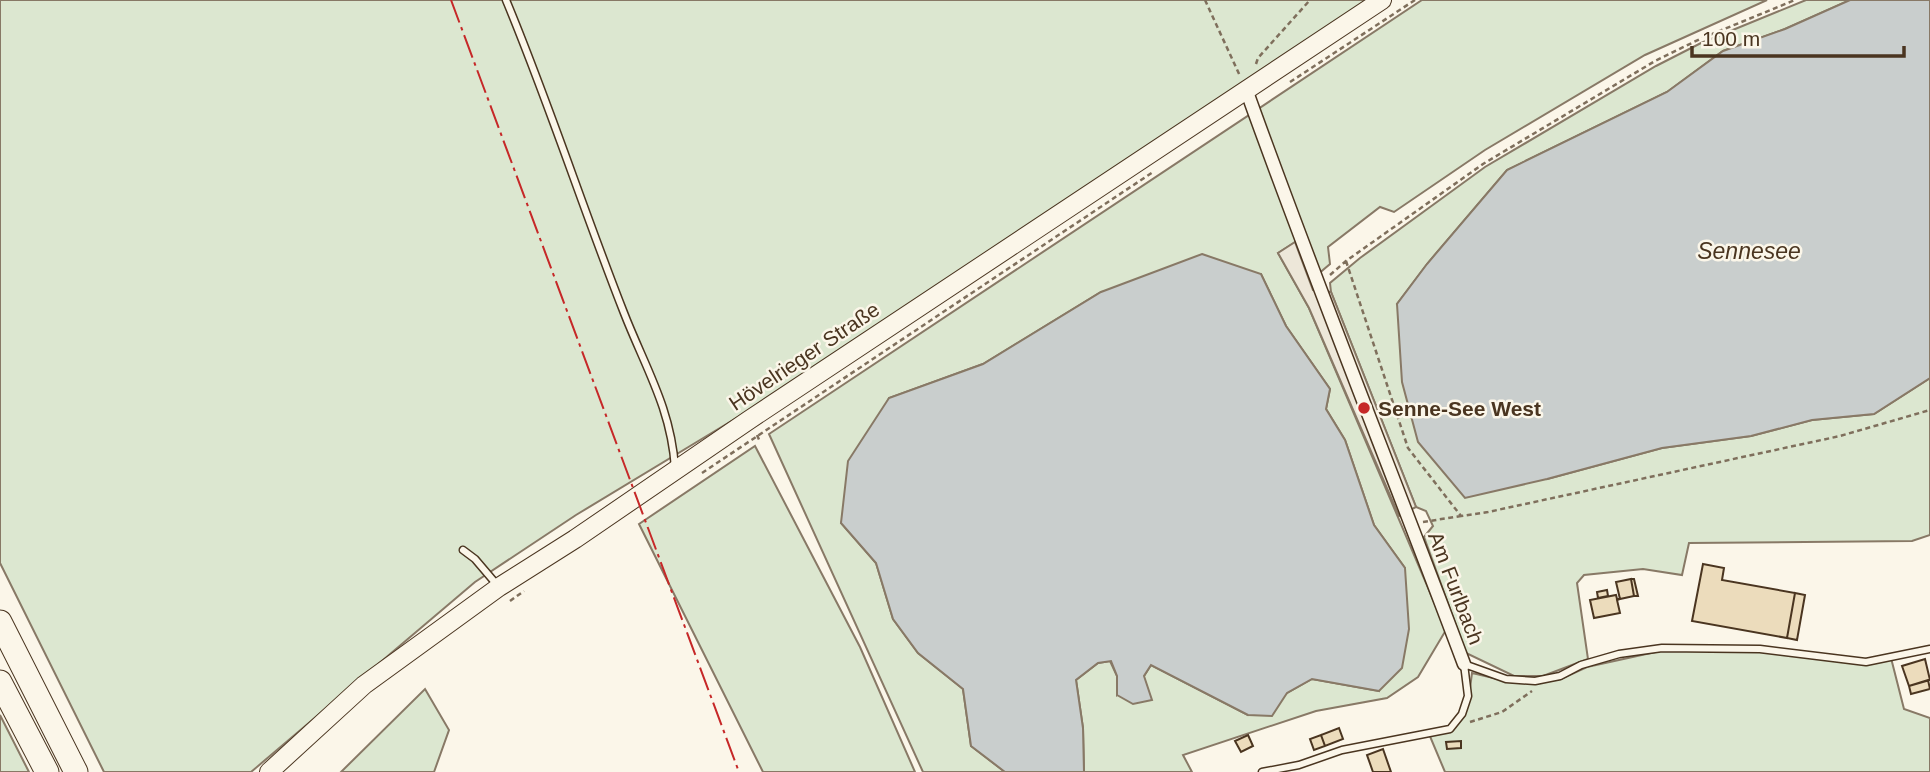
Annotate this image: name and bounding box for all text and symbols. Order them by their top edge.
scale bar [1692,14,1904,58]
text: 100 m [1702,27,1760,50]
water label: Sennesee [1697,238,1801,264]
street label: Hövelrieger Straße [725,297,883,415]
place label: Senne-See West [1378,397,1541,420]
marker: Senne-See West [1356,400,1372,416]
street label: Am Furlbach [1424,528,1488,648]

